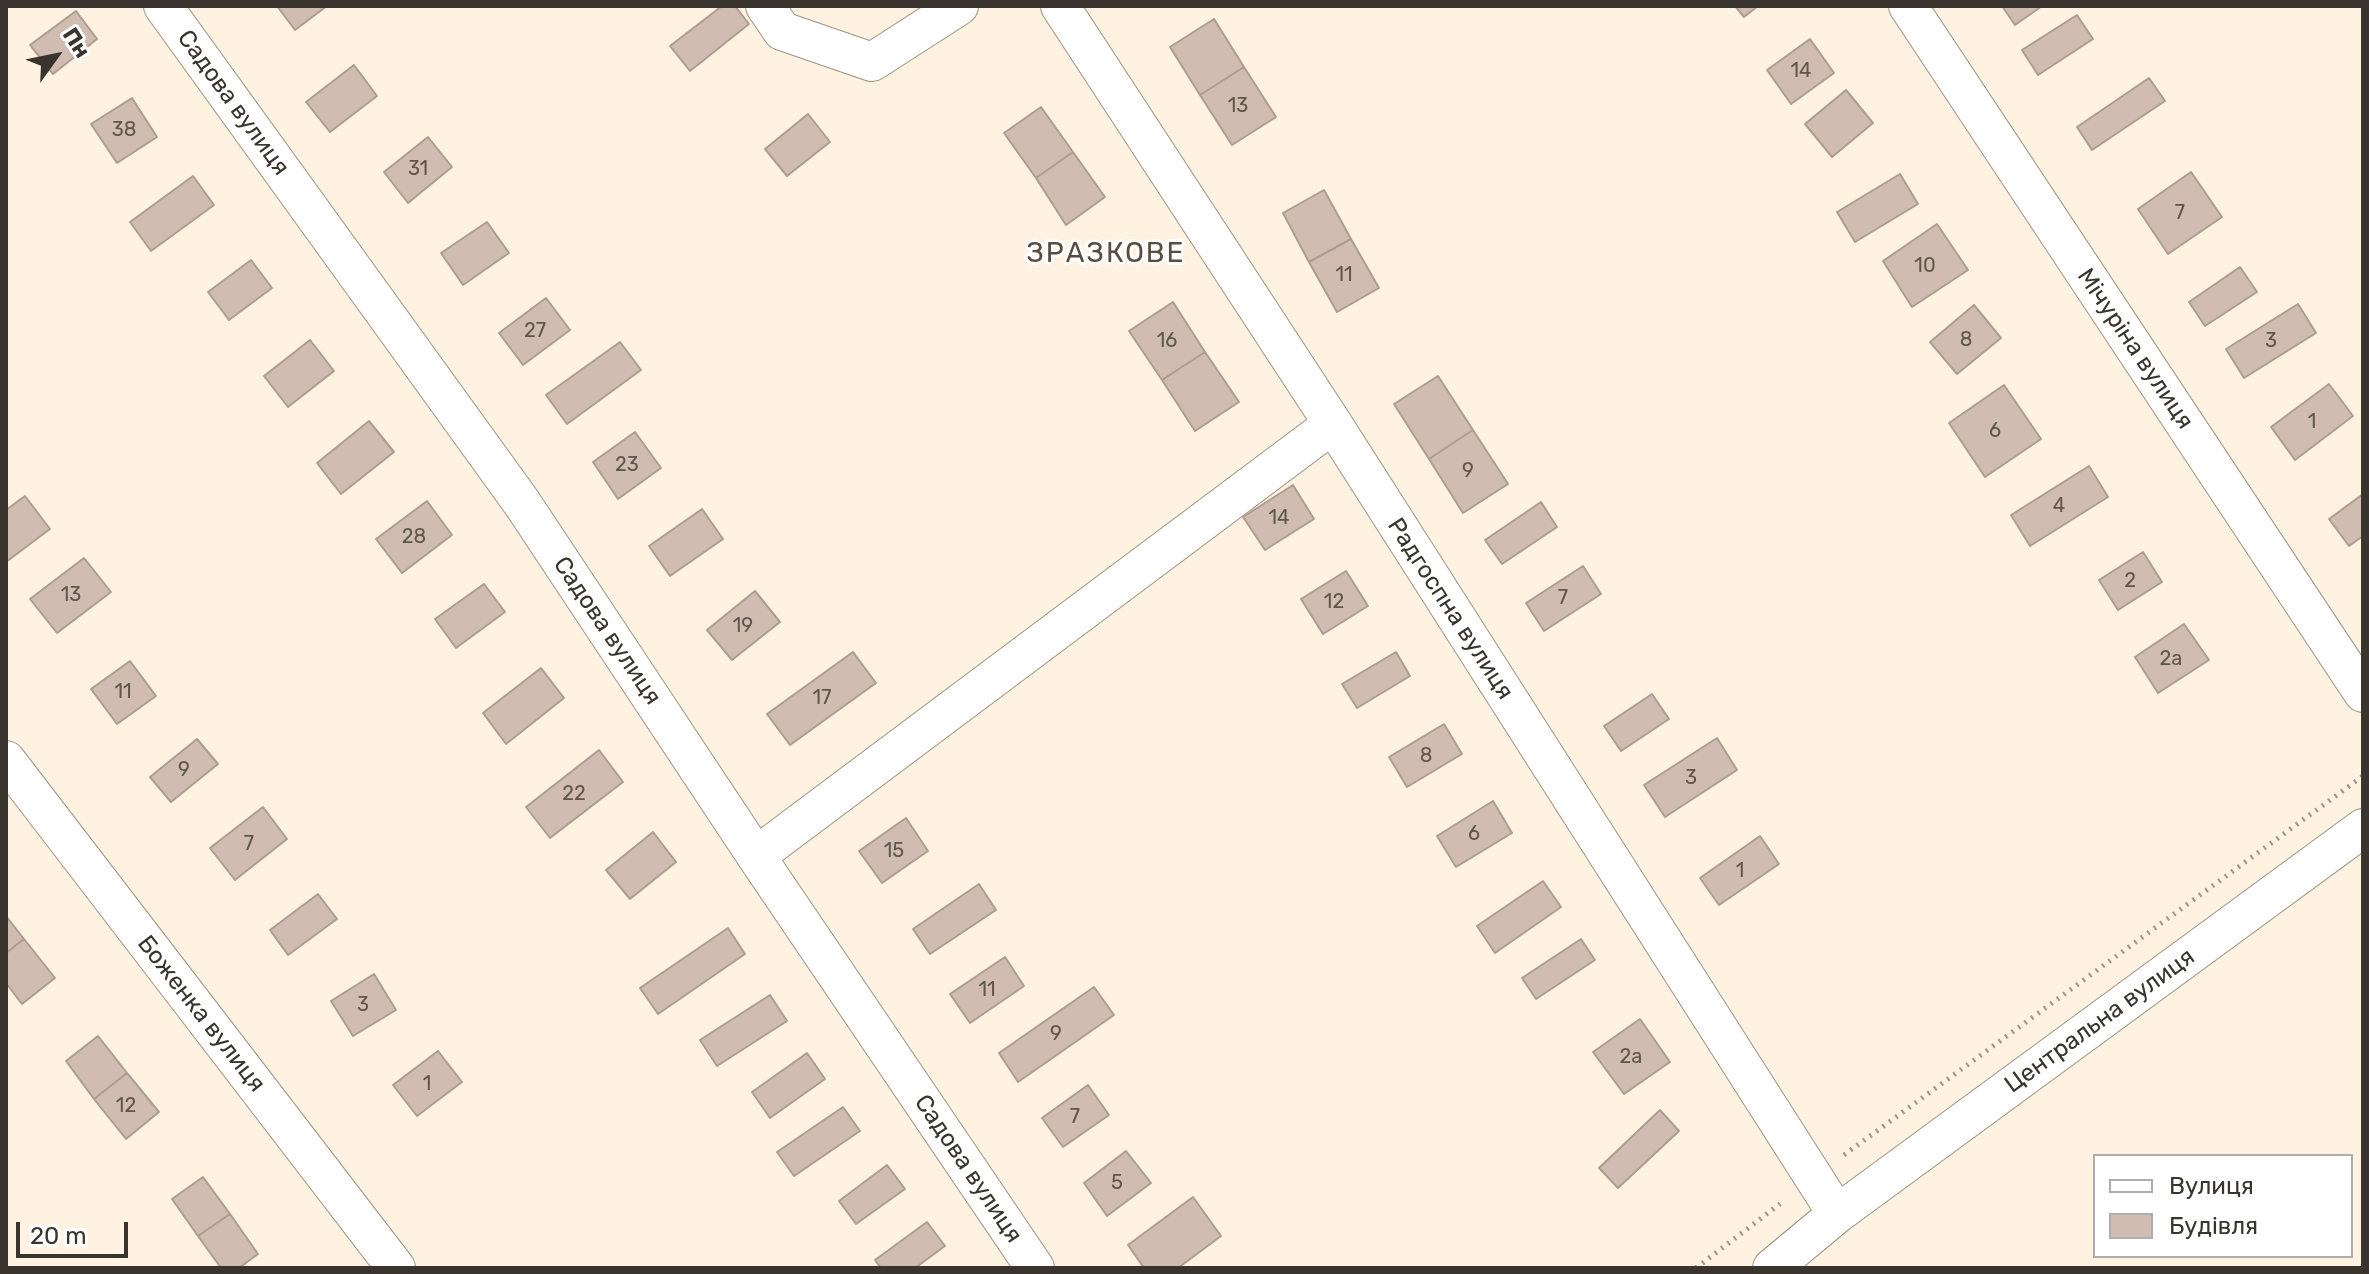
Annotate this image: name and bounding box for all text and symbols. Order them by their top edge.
north arrow [16,16,96,96]
text: Пн [57,23,96,63]
street label: Садова вулиця [171,25,295,181]
house number: 14 [1791,59,1811,83]
house number: 13 [1228,94,1248,118]
house number: 38 [112,118,136,142]
house number: 31 [408,157,428,181]
house number: 7 [2175,201,2185,225]
district label: ЗРАЗКОВЕ [1026,237,1186,271]
house number: 10 [1914,254,1936,278]
house number: 11 [1335,263,1353,287]
street label: Мічуріна вулиця [2071,263,2199,435]
house number: 27 [524,319,546,343]
house number: 8 [1960,328,1972,352]
house number: 16 [1157,329,1177,353]
house number: 3 [2265,329,2277,353]
house number: 1 [2308,410,2316,434]
house number: 6 [1989,419,2001,443]
house number: 23 [615,453,639,477]
house number: 9 [1462,459,1474,483]
house number: 4 [2053,494,2065,518]
house number: 14 [1269,506,1289,530]
street label: Радгоспна вулиця [1381,513,1519,705]
house number: 28 [402,525,426,549]
street label: Садова вулиця [547,552,667,710]
house number: 2 [2124,569,2136,593]
house number: 13 [61,583,81,607]
house number: 7 [1558,586,1568,610]
house number: 12 [1324,590,1344,614]
house number: 19 [733,614,753,638]
house number: 2а [2160,647,2182,671]
house number: 11 [114,680,132,704]
house number: 17 [813,686,831,710]
house number: 8 [1420,744,1432,768]
house number: 9 [178,758,190,782]
house number: 3 [1685,766,1697,790]
house number: 22 [562,782,586,806]
house number: 6 [1468,822,1480,846]
house number: 7 [244,832,254,856]
house number: 15 [884,839,904,863]
house number: 1 [1736,859,1744,883]
street label: Боженка вулиця [131,930,271,1098]
street label: Центральна вулиця [2000,943,2200,1099]
house number: 11 [978,978,996,1002]
house number: 3 [357,993,369,1017]
house number: 9 [1050,1022,1062,1046]
house number: 2а [1620,1045,1642,1069]
house number: 1 [423,1072,431,1096]
street label: Садова вулиця [908,1090,1028,1248]
house number: 12 [116,1094,136,1118]
house number: 7 [1070,1105,1080,1129]
legend [2093,1154,2353,1258]
house number: 5 [1111,1171,1123,1195]
text: Вулиця [2169,1172,2254,1200]
scale bar [20,1206,132,1256]
text: Будівля [2169,1212,2258,1240]
text: 20 m [30,1222,87,1250]

